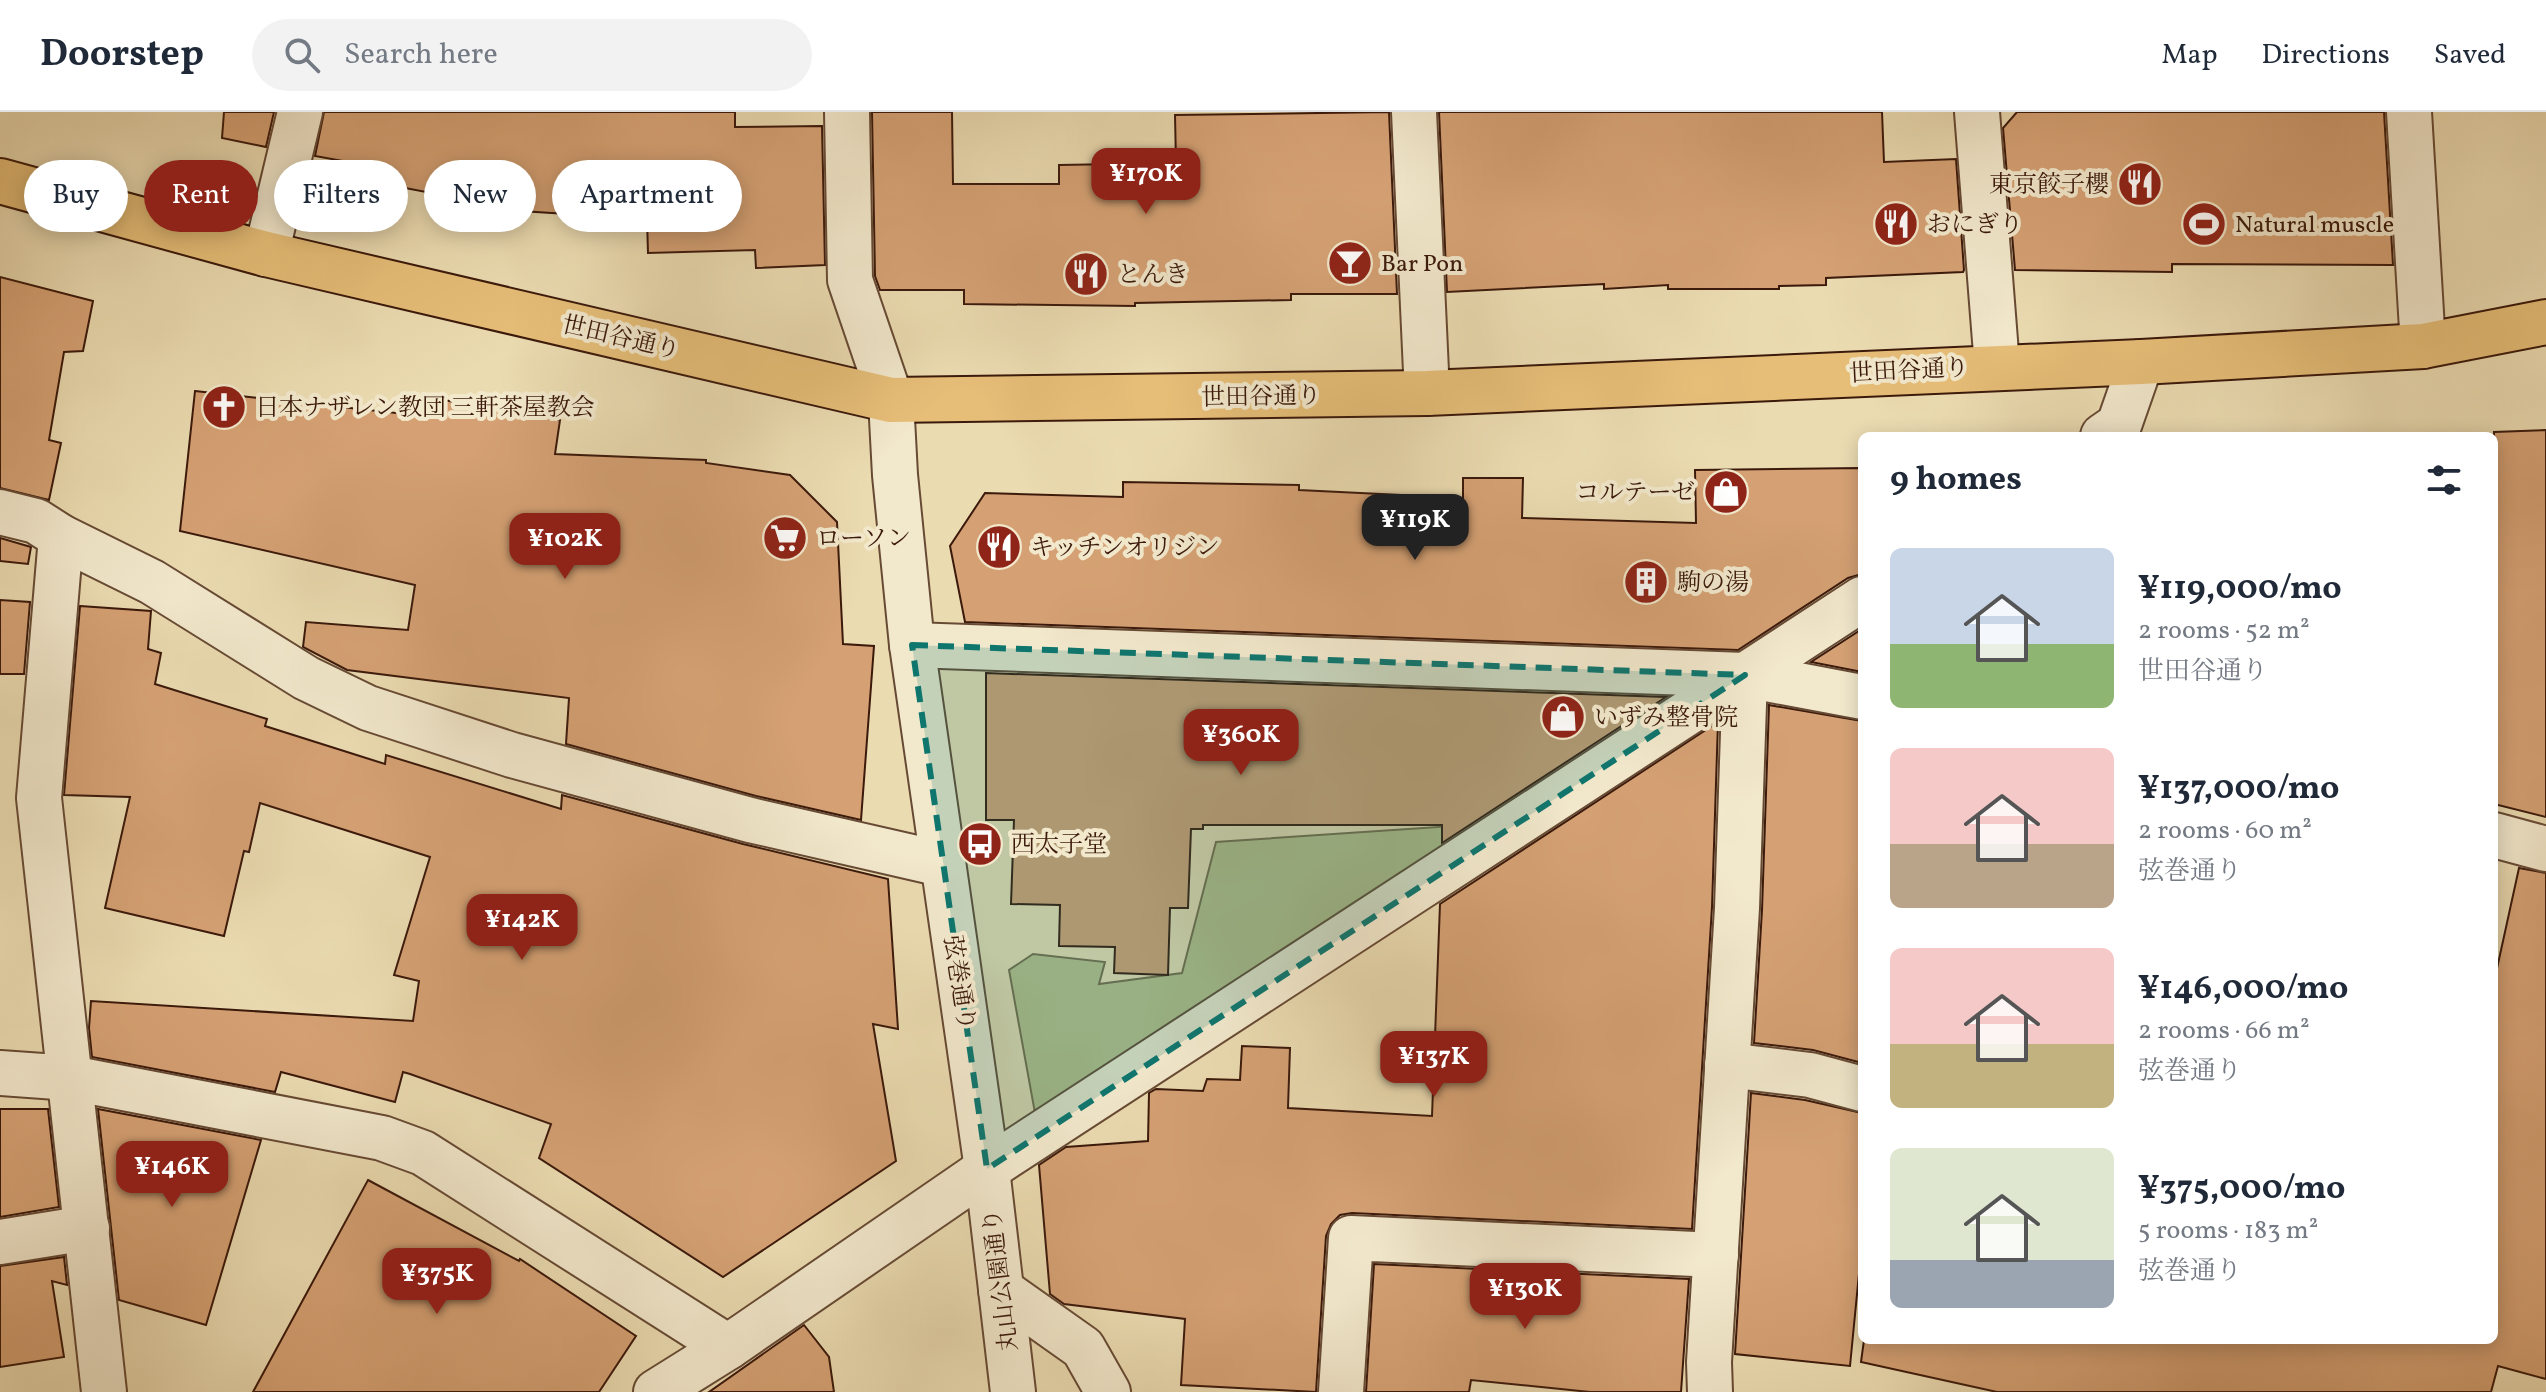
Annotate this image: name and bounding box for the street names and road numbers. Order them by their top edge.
street label: 世田谷通り [558,309,683,369]
street label: 世田谷通り [1848,352,1970,392]
street label: 世田谷通り [1201,380,1321,416]
street label: 弦巻通り [934,933,982,1033]
street label: 丸山公園通り [976,1206,1028,1353]

